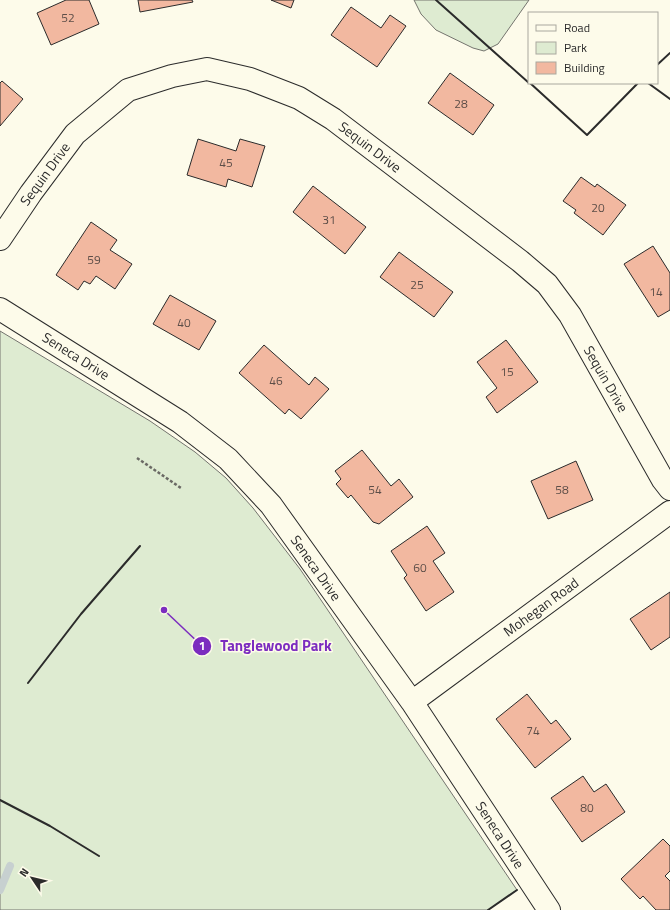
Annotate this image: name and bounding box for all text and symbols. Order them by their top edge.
house number: 52 [61,8,75,27]
legend [528,12,658,84]
text: Road [564,18,590,37]
text: Park [564,38,587,57]
text: Building [564,58,605,77]
house number: 28 [454,94,468,113]
street label: Sequin Drive [335,116,406,177]
street label: Sequin Drive [14,138,75,210]
house number: 45 [219,153,233,172]
house number: 20 [591,198,605,217]
house number: 31 [322,210,336,229]
house number: 59 [87,250,101,269]
house number: 25 [410,275,424,294]
house number: 14 [649,282,663,301]
house number: 40 [177,313,191,332]
street label: Seneca Drive [38,327,114,385]
street label: Sequin Drive [579,342,634,416]
house number: 15 [500,362,514,381]
house number: 46 [269,371,283,390]
house number: 54 [368,480,382,499]
house number: 58 [555,480,569,499]
street label: Seneca Drive [286,531,347,605]
house number: 60 [413,558,427,577]
street label: Mohegan Road [499,572,583,641]
callout: Tanglewood Park [192,633,339,660]
text: Tanglewood Park [220,634,332,657]
text: 1 [199,636,205,655]
house number: 74 [526,721,540,740]
street label: Seneca Drive [471,797,530,872]
house number: 80 [580,798,594,817]
north arrow [12,858,52,898]
text: N [15,865,33,880]

